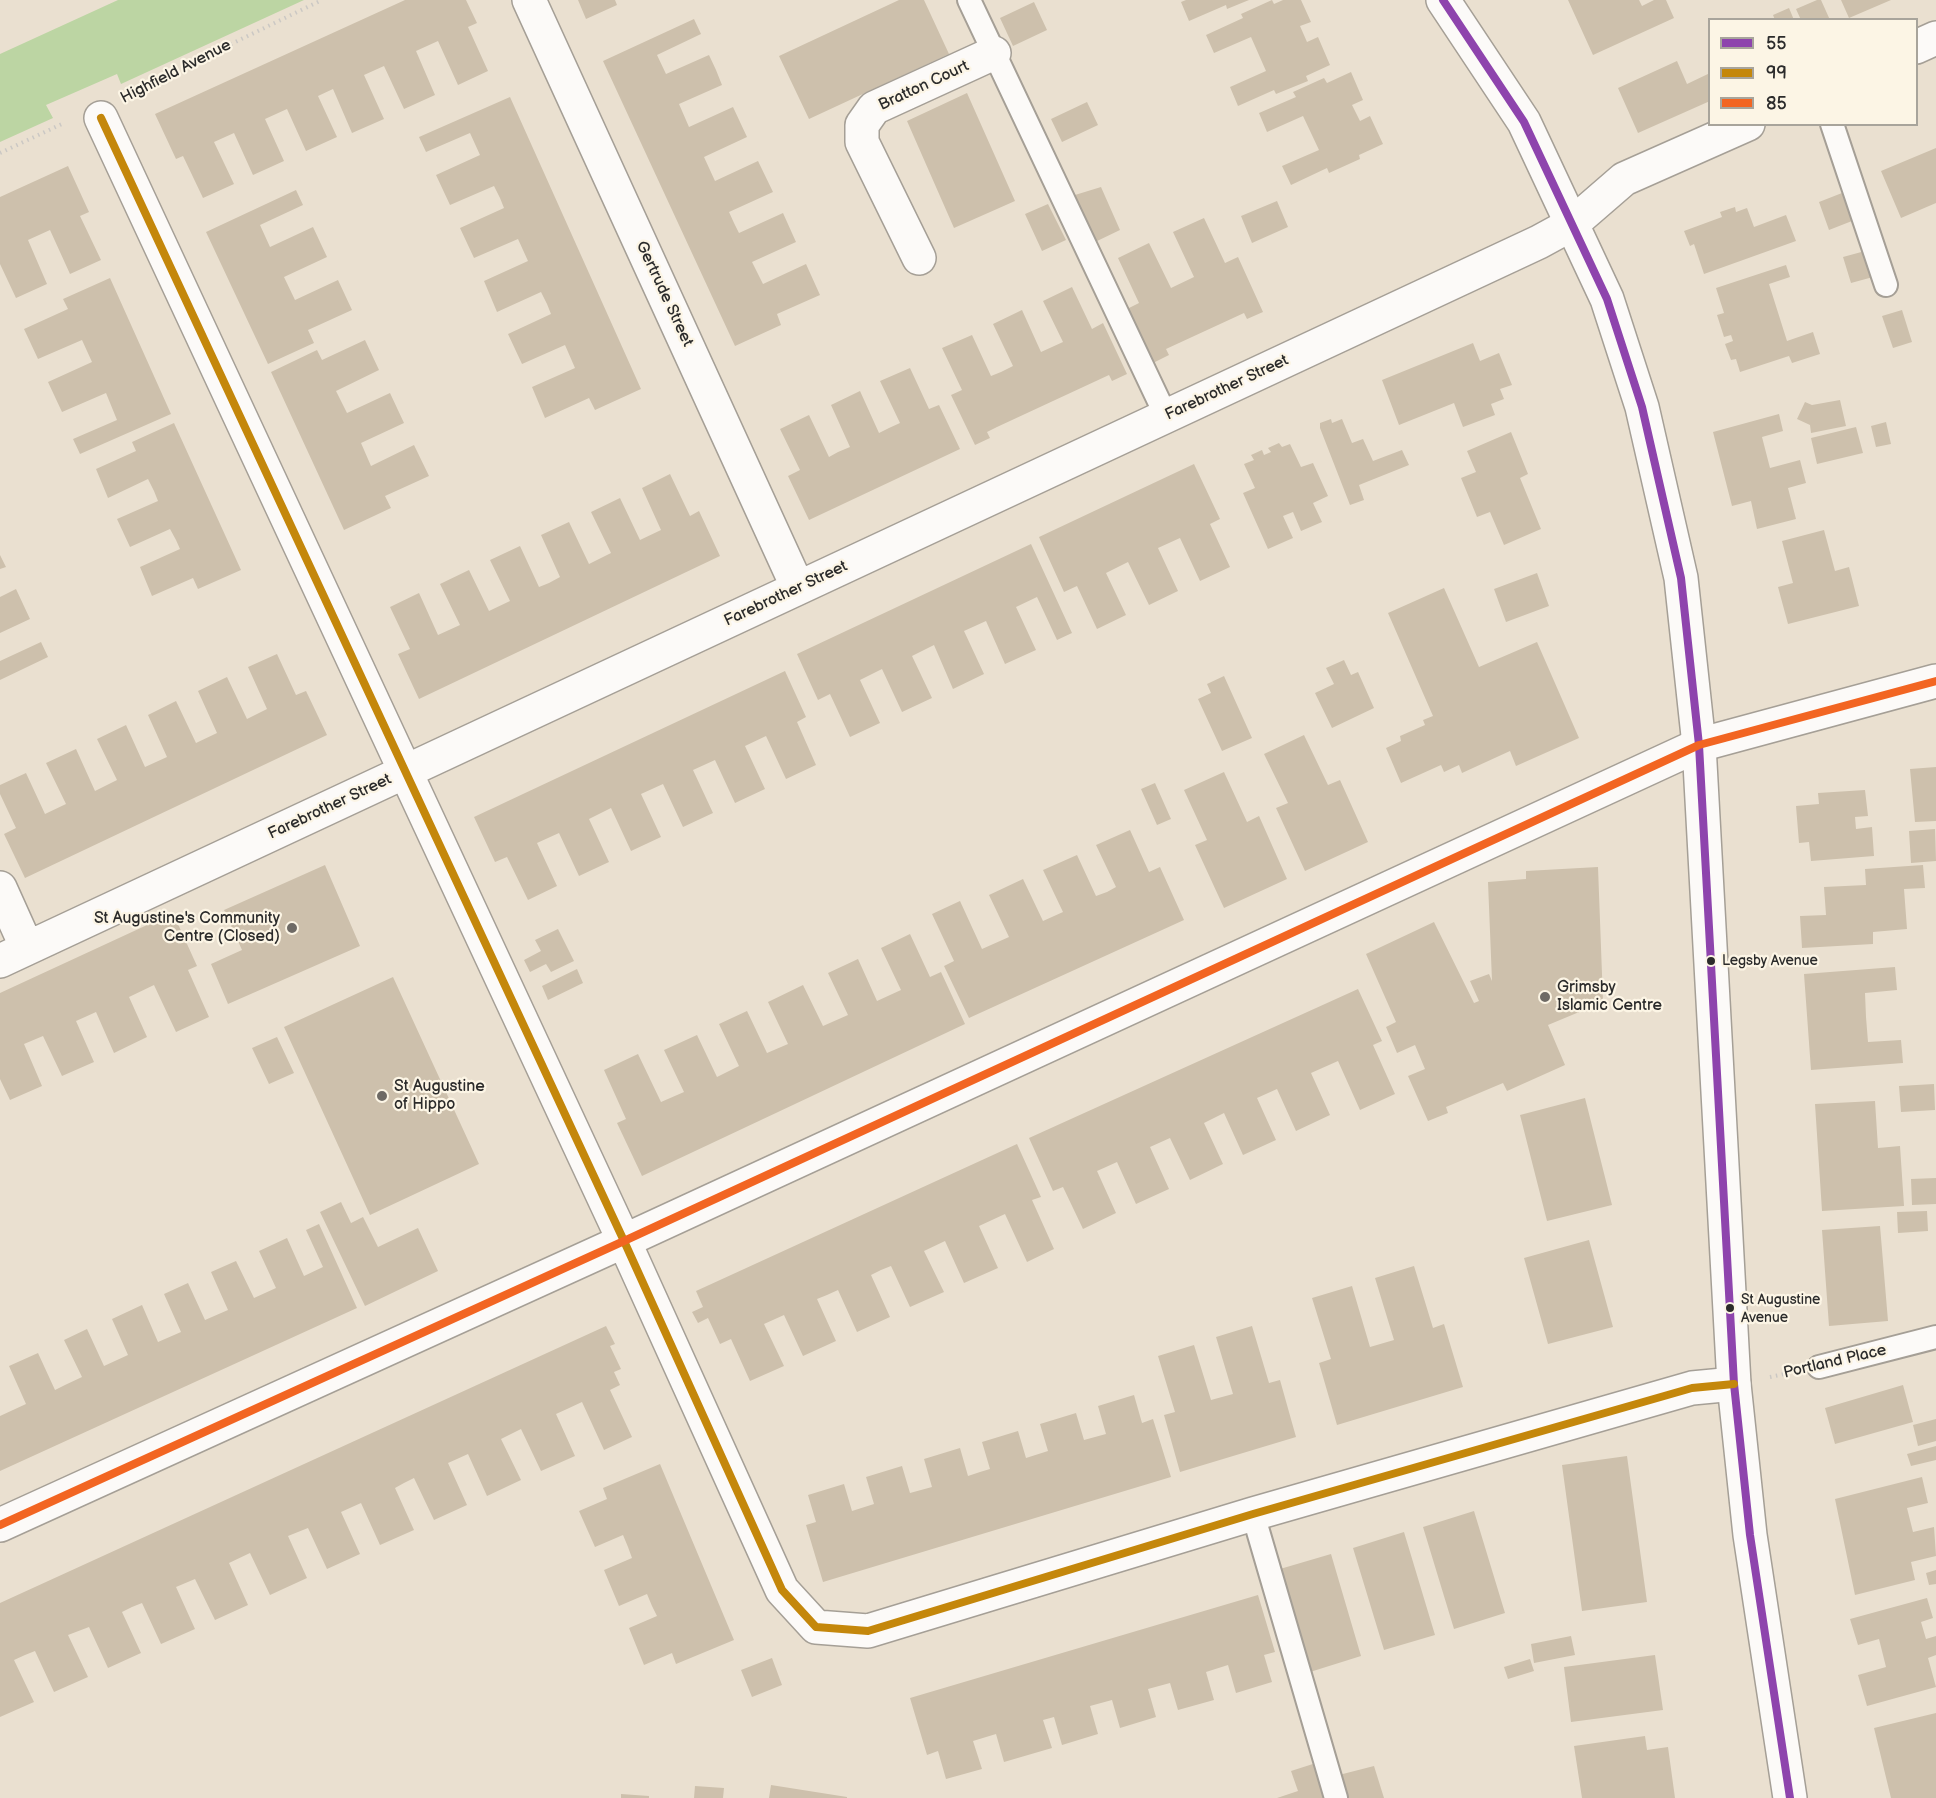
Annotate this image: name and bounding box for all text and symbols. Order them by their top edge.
legend [1708,18,1918,126]
text: 55 [1766,33,1787,54]
street label: Highfield Avenue [118,36,234,108]
street label: Bratton Court [876,57,972,115]
text: 99 [1766,63,1787,84]
text: 85 [1766,93,1787,114]
street label: Gertrude Street [631,238,697,350]
street label: Farebrother Street [1162,351,1292,425]
street label: Farebrother Street [721,557,851,631]
street label: Farebrother Street [265,770,395,844]
place label: St Augustine's Community Centre (Closed) [94,909,280,947]
marker: St Augustine's Community Centre (Closed) [285,921,299,935]
place label: Legsby Avenue [1722,953,1818,969]
marker: Legsby Avenue [1705,955,1717,967]
place label: Grimsby Islamic Centre [1557,978,1662,1016]
marker: Grimsby Islamic Centre [1538,990,1552,1004]
place label: St Augustine of Hippo [394,1077,485,1115]
marker: St Augustine of Hippo [375,1089,389,1103]
place label: St Augustine Avenue [1741,1292,1820,1324]
marker: St Augustine Avenue [1724,1302,1736,1314]
street label: Portland Place [1782,1341,1888,1383]

